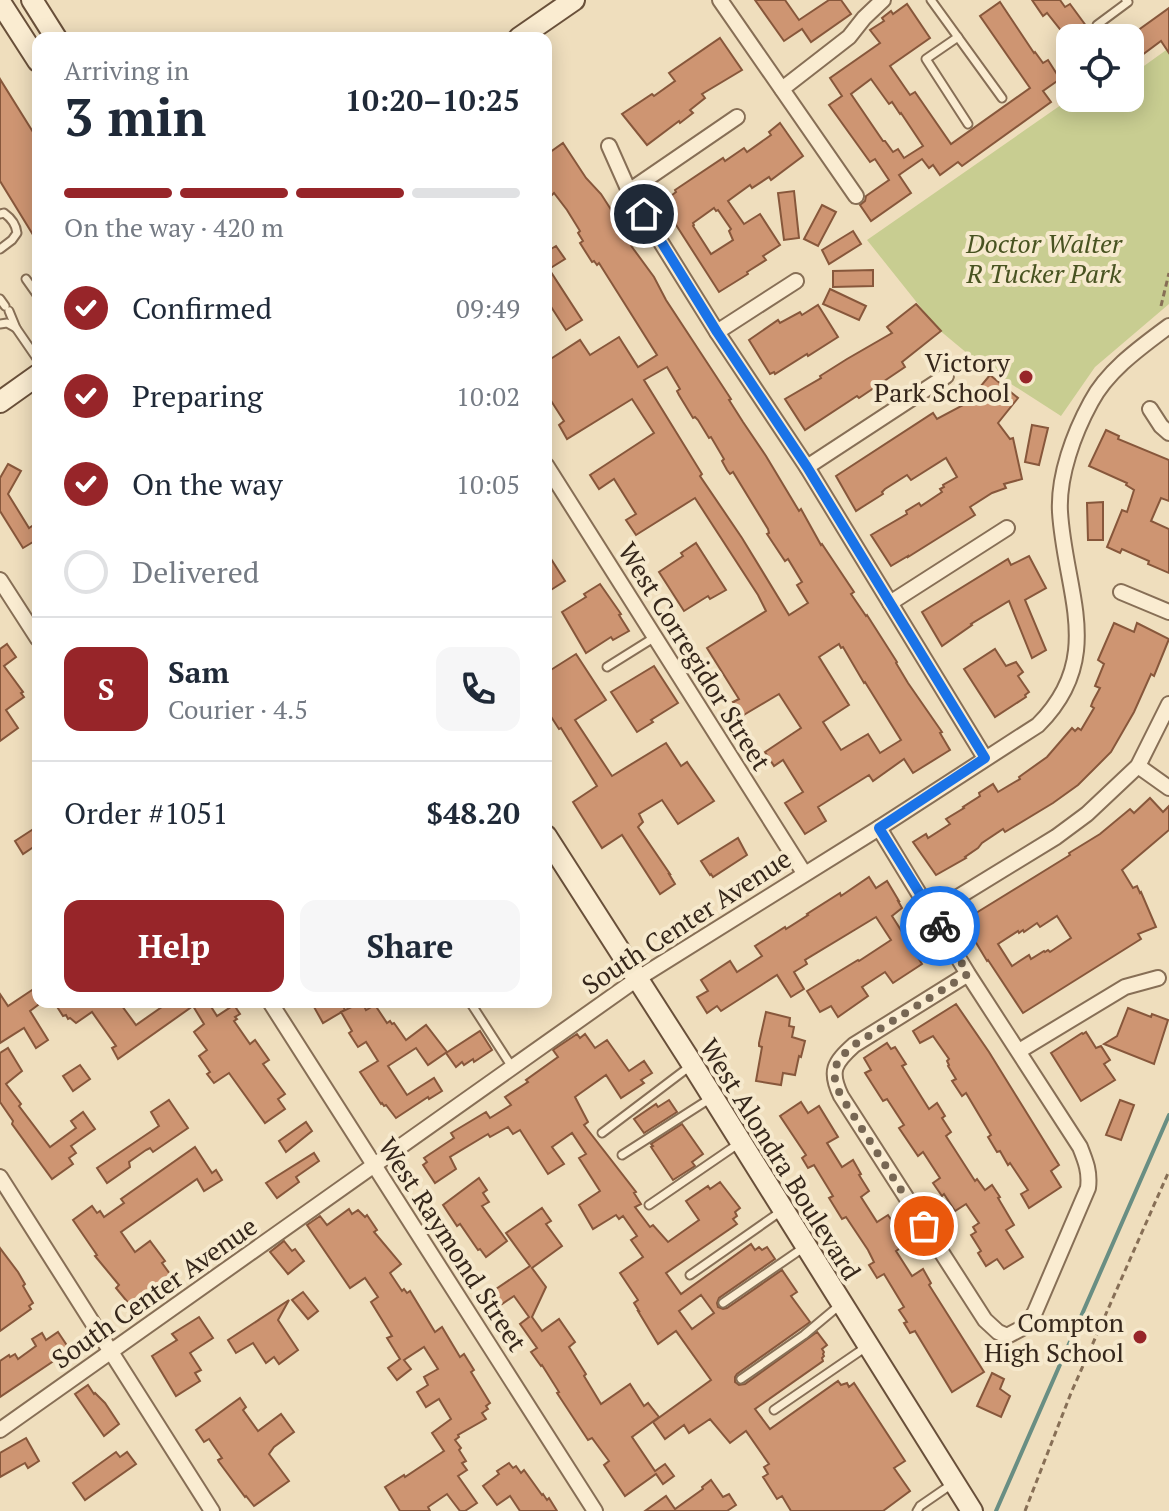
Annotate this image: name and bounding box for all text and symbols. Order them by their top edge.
map controls [1056,24,1144,112]
button: locate [1056,24,1144,112]
text: Arriving in [64,53,189,87]
text: 10:20–10:25 [345,80,520,120]
text: 3 min [64,82,206,151]
pin [610,180,678,248]
icon: home [622,192,666,236]
text: On the way · 420 m [64,210,284,244]
park label: Doctor Walter R Tucker Park [965,226,1123,290]
icon: check [64,286,108,330]
text: Confirmed [132,288,272,328]
text: 09:49 [456,291,520,325]
place label: Victory Park School [874,345,1011,409]
marker: Victory Park School [1017,368,1035,386]
icon: check [64,374,108,418]
text: Preparing [132,376,263,416]
text: 10:02 [456,379,520,413]
icon: check [64,462,108,506]
text: On the way [132,464,283,504]
text: 10:05 [456,467,520,501]
street label: West Corregidor Street [611,536,779,777]
text: Delivered [132,552,259,592]
button: phone [436,647,520,731]
text: Sam [168,652,229,692]
text: S [98,669,114,709]
text: Courier · 4.5 [168,692,308,726]
text: Order #1051 [64,793,228,833]
text: $48.20 [426,793,520,833]
street label: South Center Avenue [575,841,797,1001]
courier [900,886,980,966]
button: Help [64,900,284,992]
button: Share [300,900,520,992]
icon: bike [918,904,962,948]
street label: West Alondra Boulevard [693,1032,869,1286]
street label: West Raymond Street [371,1131,535,1358]
pin [890,1192,958,1260]
icon: bag [902,1204,946,1248]
street label: South Center Avenue [45,1208,263,1376]
place label: Compton High School [984,1305,1124,1369]
marker: Compton High School [1131,1328,1149,1346]

